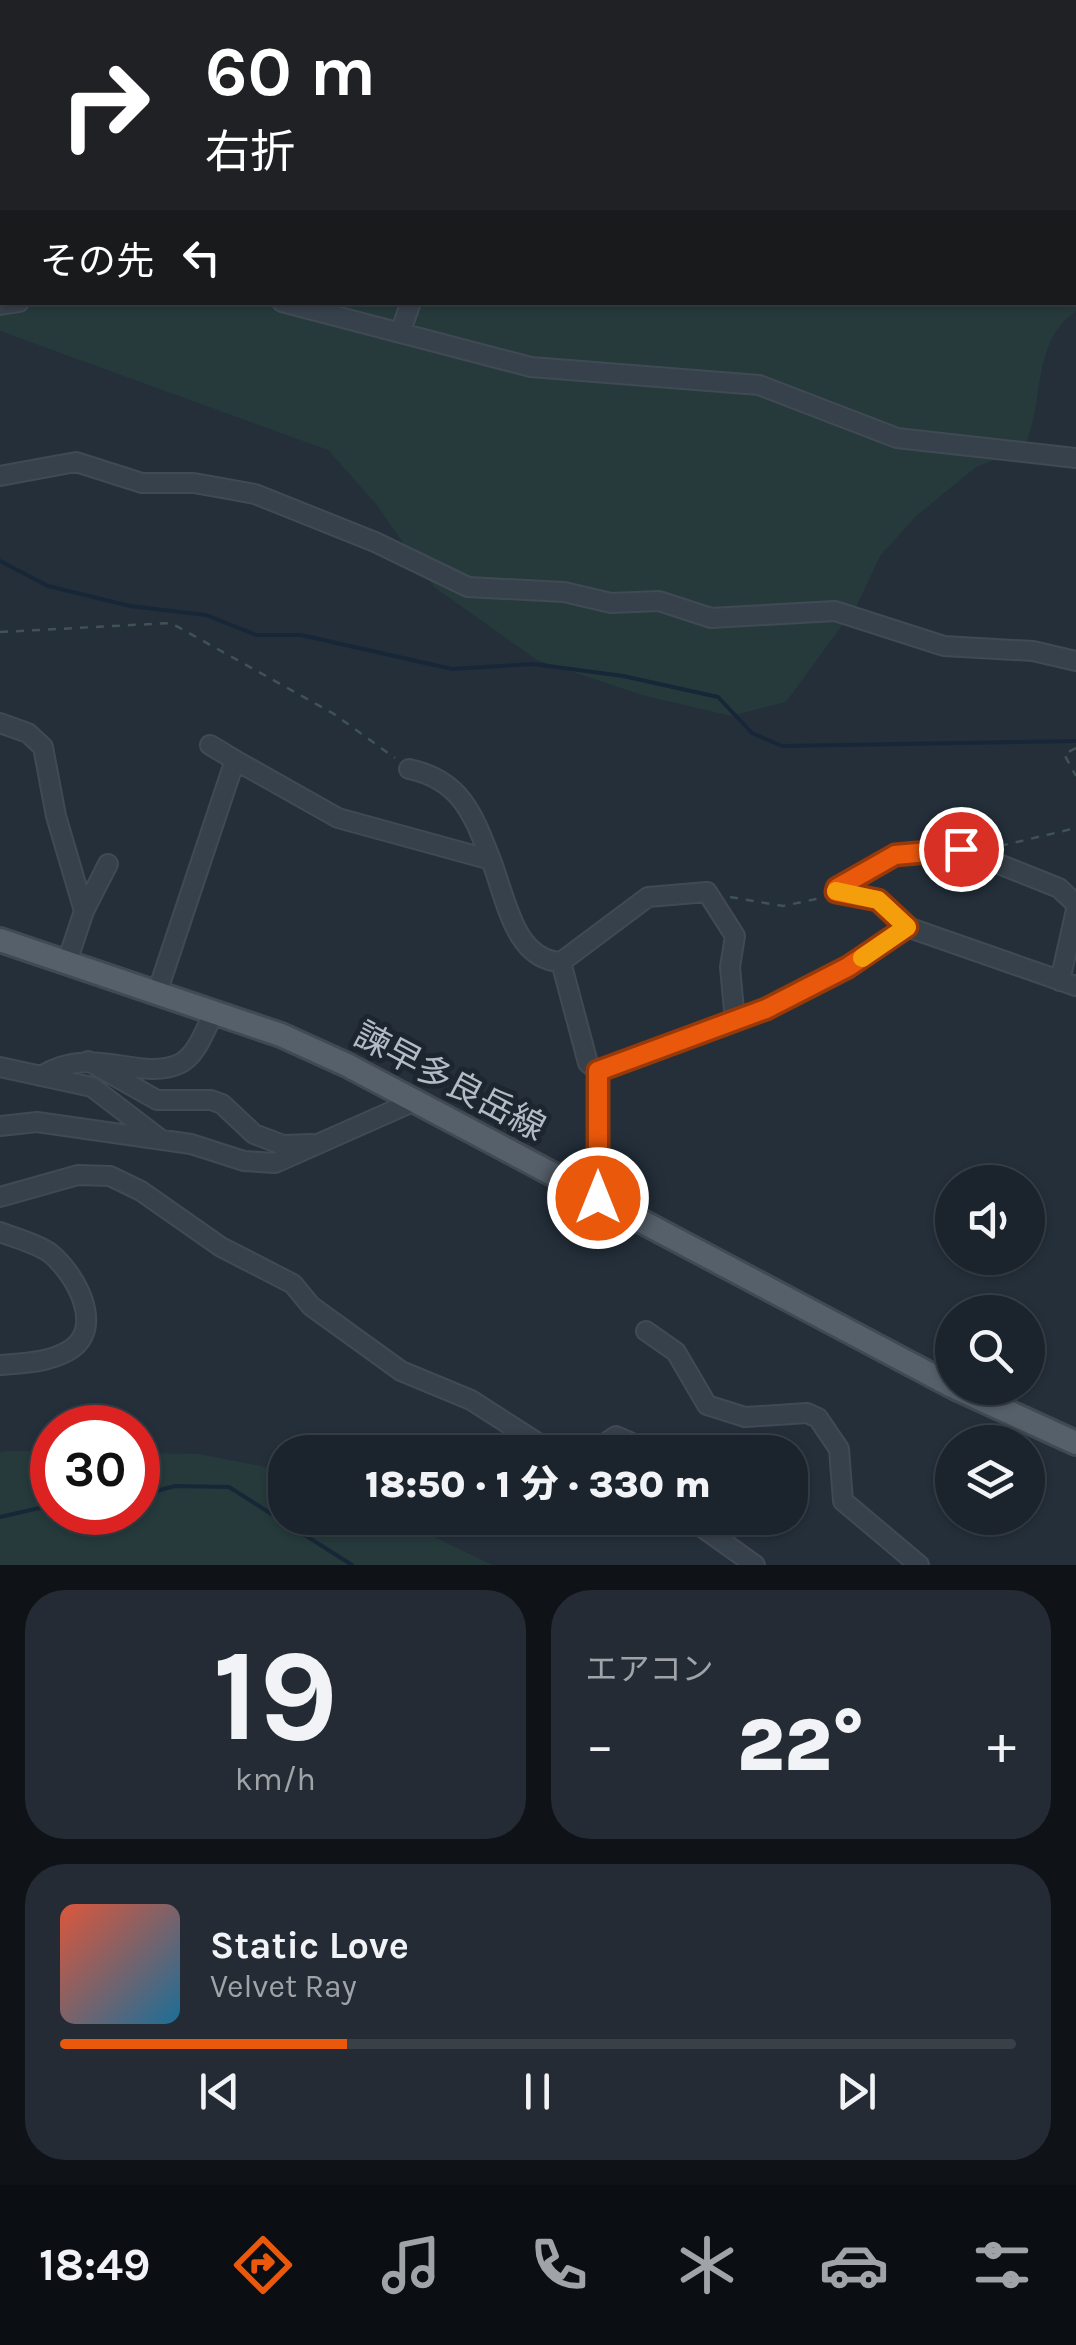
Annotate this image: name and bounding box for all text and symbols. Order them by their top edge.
text: 60 m [205,31,376,113]
icon: right [40,40,170,170]
text: 右折 [205,126,295,178]
icon: left [174,230,229,285]
text: その先 [40,239,154,284]
pin [919,807,1004,892]
icon: arrive [934,822,989,877]
street label: 諫早多良岳線 [347,1014,552,1149]
position arrow [546,1146,650,1250]
map controls [935,1165,1045,1535]
button: sound [935,1165,1045,1275]
button: search [935,1295,1045,1405]
speed limit sign: 30 [30,1405,160,1535]
button: layers [935,1425,1045,1535]
text: 18:50 · 1 分 · 330 m [365,1462,711,1507]
text: 19 [212,1620,338,1772]
text: エアコン [586,1651,714,1688]
text: 22° [737,1701,865,1789]
text: − [586,1713,614,1777]
text: + [987,1713,1016,1777]
text: km/h [235,1761,316,1798]
text: Static Love [210,1923,409,1968]
text: Velvet Ray [210,1968,357,2005]
icon: previous [192,2064,247,2119]
icon: pause [510,2064,565,2119]
icon: next [829,2064,884,2119]
icon: directions [228,2230,298,2300]
icon: music [376,2230,446,2300]
icon: phone [524,2230,594,2300]
icon: climate [672,2230,742,2300]
icon: car [819,2230,889,2300]
icon: filters [967,2230,1037,2300]
text: 18:49 [39,2239,150,2291]

